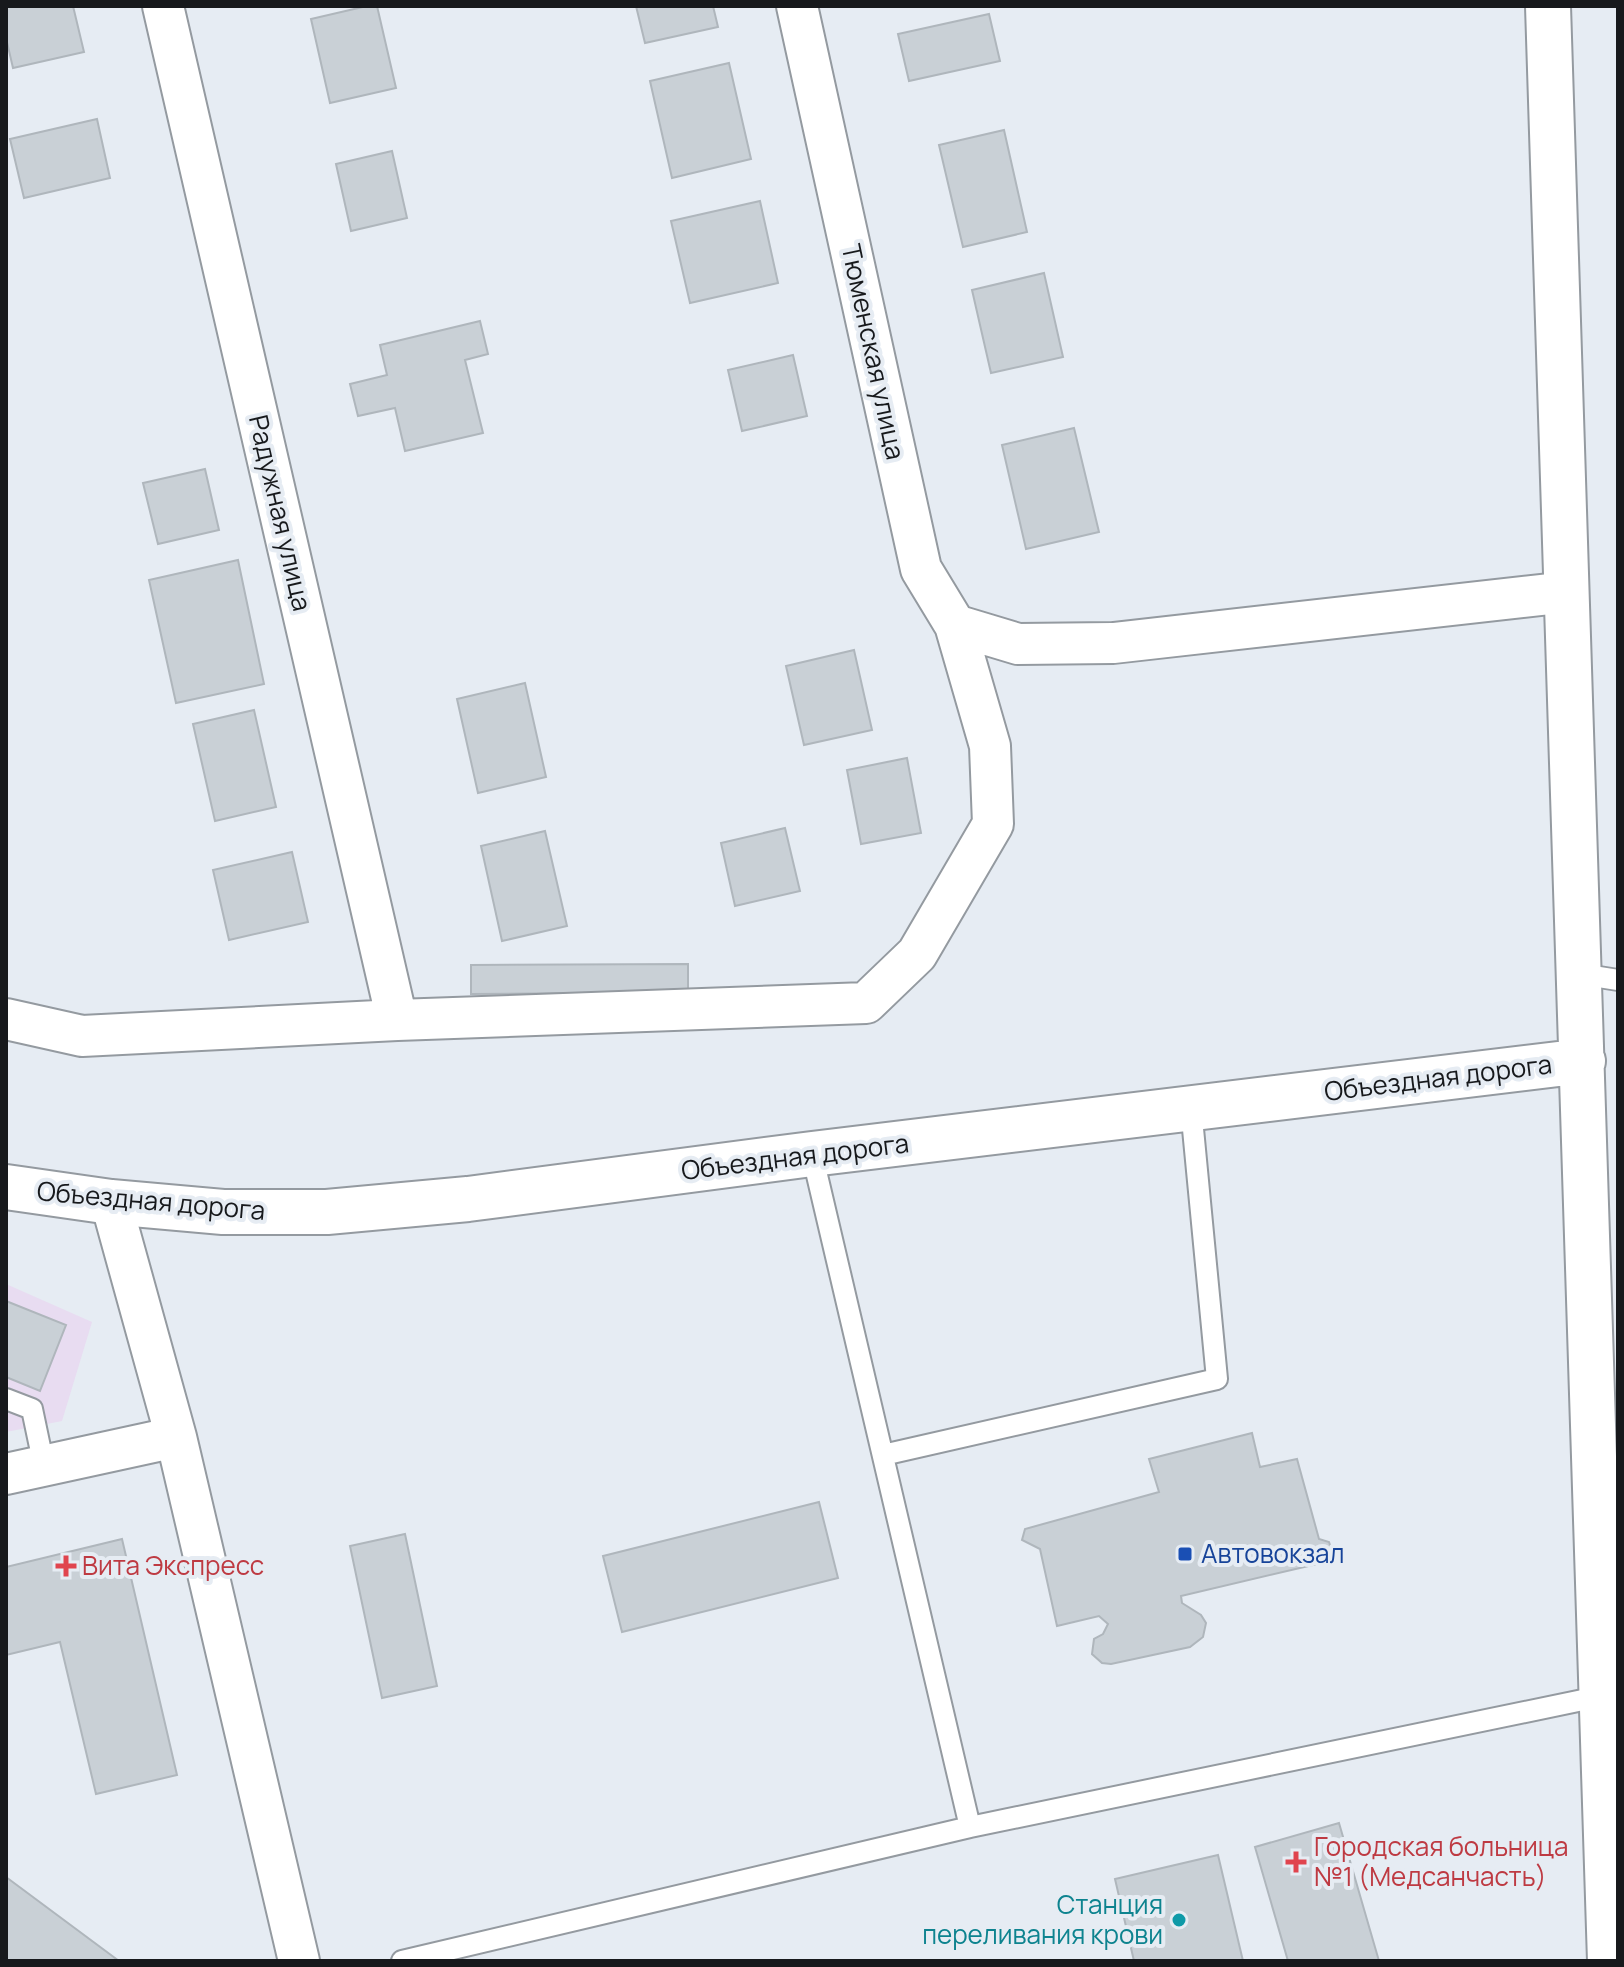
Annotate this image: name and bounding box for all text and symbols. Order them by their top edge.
street label: Тюменская улица [834,241,914,463]
street label: Радужная улица [241,411,321,614]
street label: Объездная дорога [1322,1045,1554,1109]
street label: Объездная дорога [679,1124,911,1188]
street label: Объездная дорога [35,1172,267,1228]
place label: Автовокзал [1201,1535,1344,1571]
marker: Автовокзал [1176,1545,1194,1563]
place label: Вита Экспресс [82,1547,264,1583]
marker: Вита Экспресс [57,1557,75,1575]
place label: Городская больница №1 (Медсанчасть) [1314,1828,1568,1894]
marker: Городская больница №1 (Медсанчасть) [1285,1851,1307,1873]
place label: Станция переливания крови [922,1886,1163,1952]
marker: Станция переливания крови [1170,1911,1188,1929]

